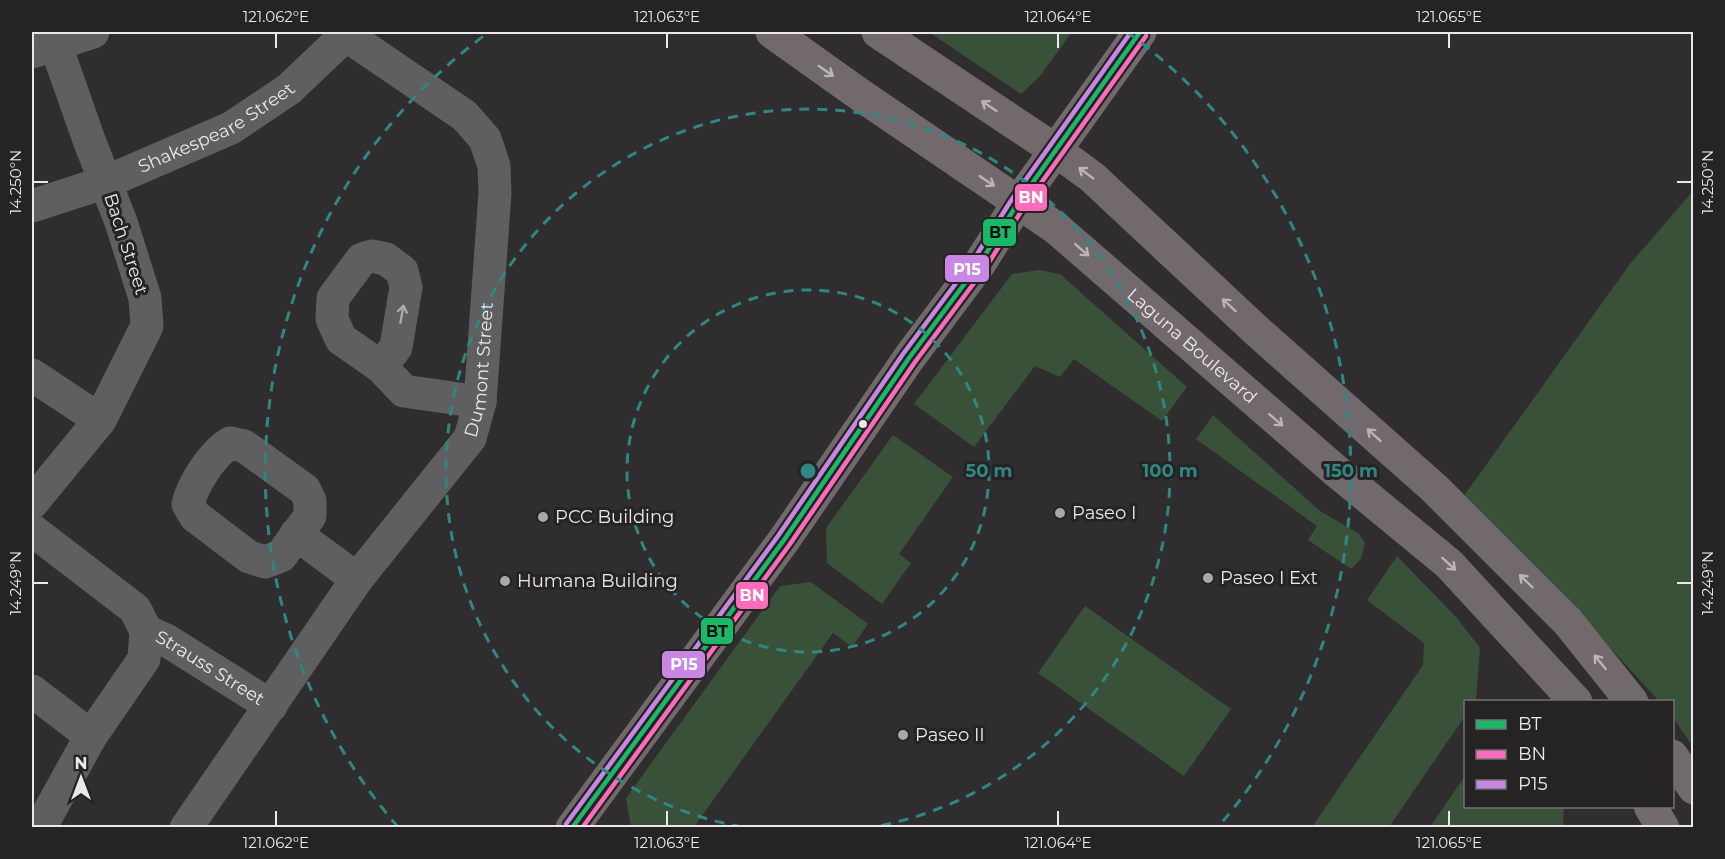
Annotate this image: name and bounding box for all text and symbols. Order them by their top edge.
text: 121.062°E [243,7,309,26]
text: 121.063°E [634,7,700,26]
text: 121.064°E [1024,7,1092,26]
text: 121.065°E [1416,7,1482,26]
one-way arrow [817,65,833,77]
street label: Shakespeare Street [135,78,300,178]
one-way arrow [981,99,998,111]
text: 14.250°N [6,150,25,214]
text: 14.250°N [1698,150,1717,214]
one-way arrow [1078,166,1094,179]
one-way arrow [978,175,994,187]
line badge: BN [1014,183,1048,212]
text: BN [1018,188,1044,207]
street label: Bach Street [99,190,153,298]
line badge: BT [982,218,1017,247]
text: BT [989,223,1011,242]
one-way arrow [1074,244,1090,257]
line badge: P15 [944,254,990,283]
text: P15 [953,260,981,279]
street label: Laguna Boulevard [1122,284,1261,408]
one-way arrow [1222,298,1237,312]
street label: Dumont Street [460,302,498,440]
one-way arrow [397,305,408,325]
one-way arrow [1268,413,1283,427]
unlabelled marker [857,418,869,430]
one-way arrow [1367,428,1382,442]
text: 50 m [966,460,1012,482]
text: 100 m [1142,460,1198,482]
text: 150 m [1324,460,1378,482]
centre of rings [798,461,818,481]
place label: Paseo I [1072,502,1136,524]
place label: PCC Building [555,506,674,528]
marker: Paseo I [1053,506,1067,520]
marker: PCC Building [536,510,550,524]
text: 14.249°N [6,551,25,615]
text: 14.249°N [1698,551,1717,615]
one-way arrow [1441,557,1456,571]
place label: Paseo I Ext [1220,567,1318,589]
place label: Humana Building [517,570,678,592]
marker: Paseo I Ext [1201,571,1215,585]
marker: Humana Building [498,574,512,588]
one-way arrow [1519,574,1534,588]
line badge: BN [735,581,769,610]
text: BN [739,586,765,605]
line badge: BT [700,617,734,645]
text: BT [706,622,728,641]
street label: Strauss Street [152,626,269,710]
line badge: P15 [661,650,706,679]
one-way arrow [1594,654,1607,670]
text: P15 [670,655,698,674]
legend [1464,700,1674,808]
text: BT [1518,713,1542,735]
place label: Paseo II [915,724,985,746]
marker: Paseo II [896,728,910,742]
text: BN [1518,743,1546,765]
north arrow [51,748,111,808]
text: N [75,754,87,773]
text: P15 [1518,773,1548,795]
text: 121.062°E [243,833,309,852]
text: 121.063°E [634,833,700,852]
text: 121.064°E [1024,833,1092,852]
text: 121.065°E [1416,833,1482,852]

